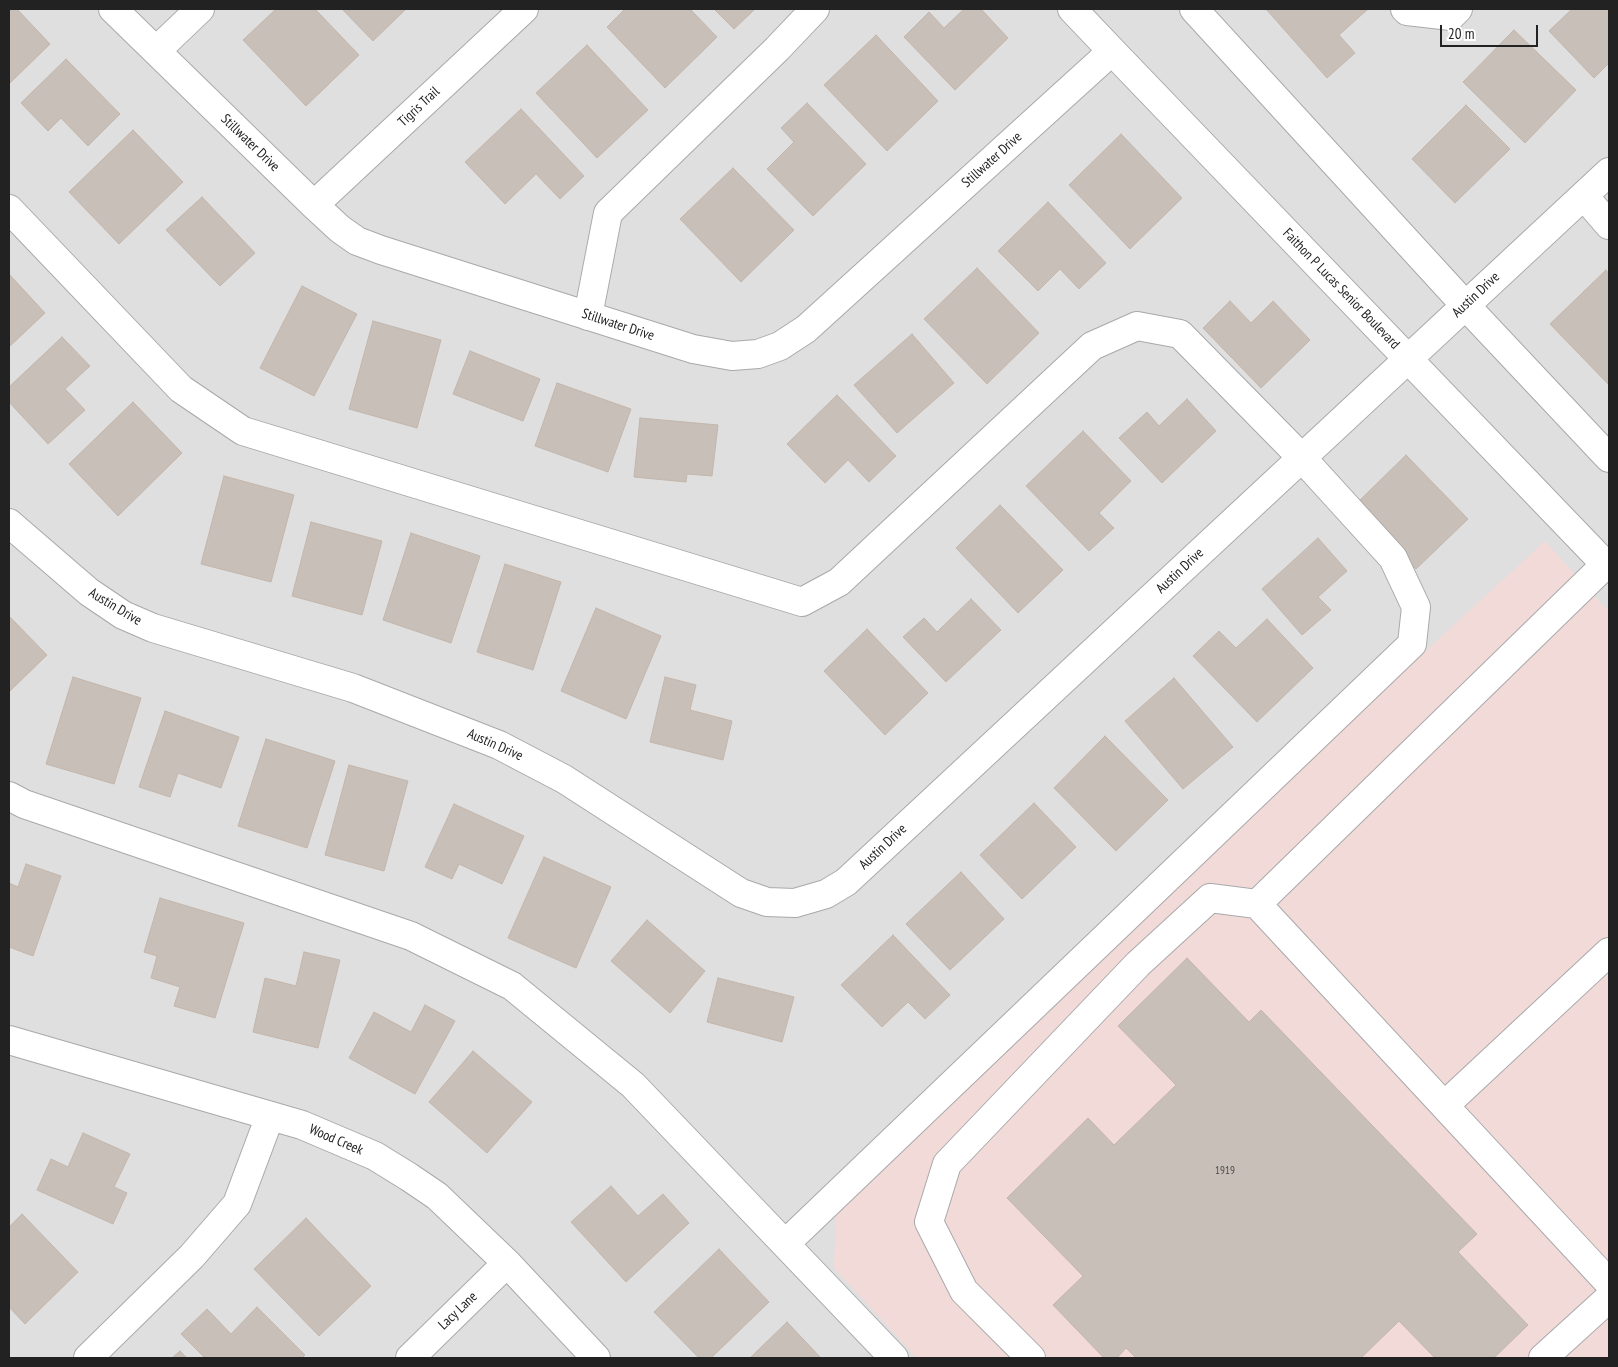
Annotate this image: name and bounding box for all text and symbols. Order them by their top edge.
scale bar [1443,15,1540,47]
text: 20 m [1448,24,1474,43]
street label: Tigris Trail [395,84,443,130]
street label: Stillwater Drive [217,111,283,175]
street label: Stillwater Drive [959,129,1025,191]
street label: Faithon P Lucas Senior Boulevard [1279,225,1403,353]
street label: Austin Drive [1449,269,1503,321]
street label: Stillwater Drive [580,305,656,345]
street label: Austin Drive [1153,545,1207,597]
street label: Austin Drive [85,585,145,629]
street label: Austin Drive [465,725,525,765]
street label: Austin Drive [856,821,910,873]
street label: Wood Creek [306,1121,366,1159]
house number: 1919 [1215,1164,1235,1178]
street label: Lacy Lane [435,1288,481,1334]

